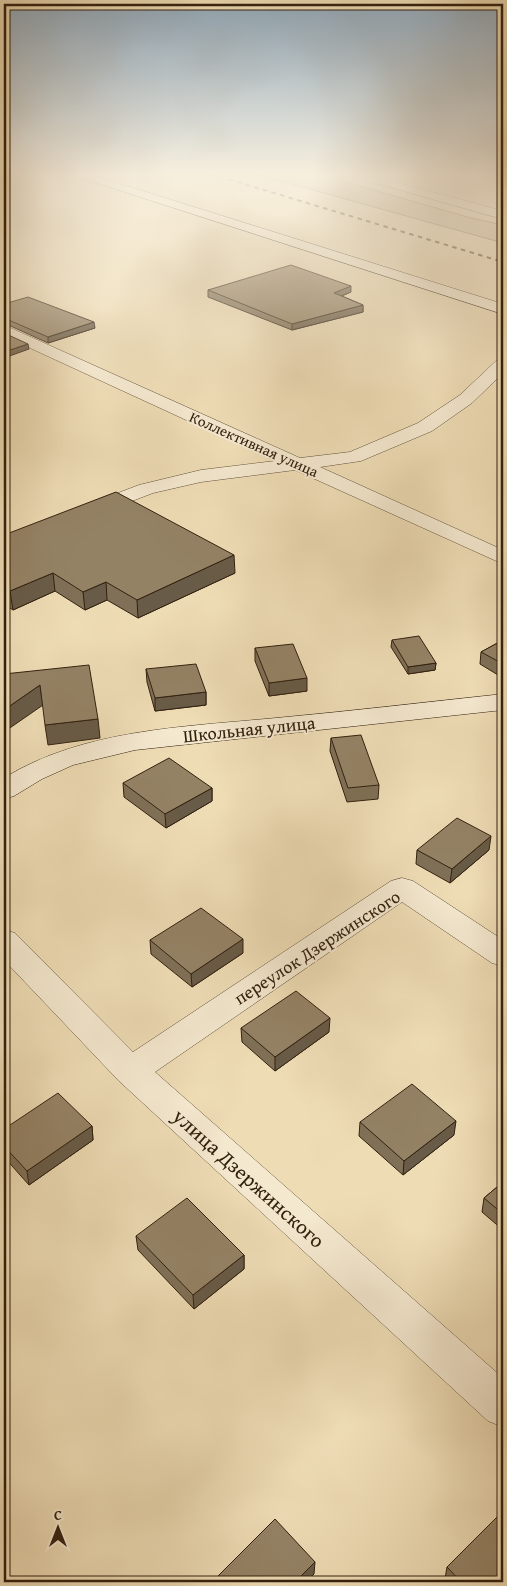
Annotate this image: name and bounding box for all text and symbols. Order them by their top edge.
street label: Коллективная улица [186,406,323,482]
street label: Школьная улица [182,709,317,749]
street label: переулок Дзержинского [228,883,406,1011]
street label: улица Дзержинского [165,1100,332,1255]
north arrow [32,1504,82,1554]
text: С [54,1505,62,1525]

